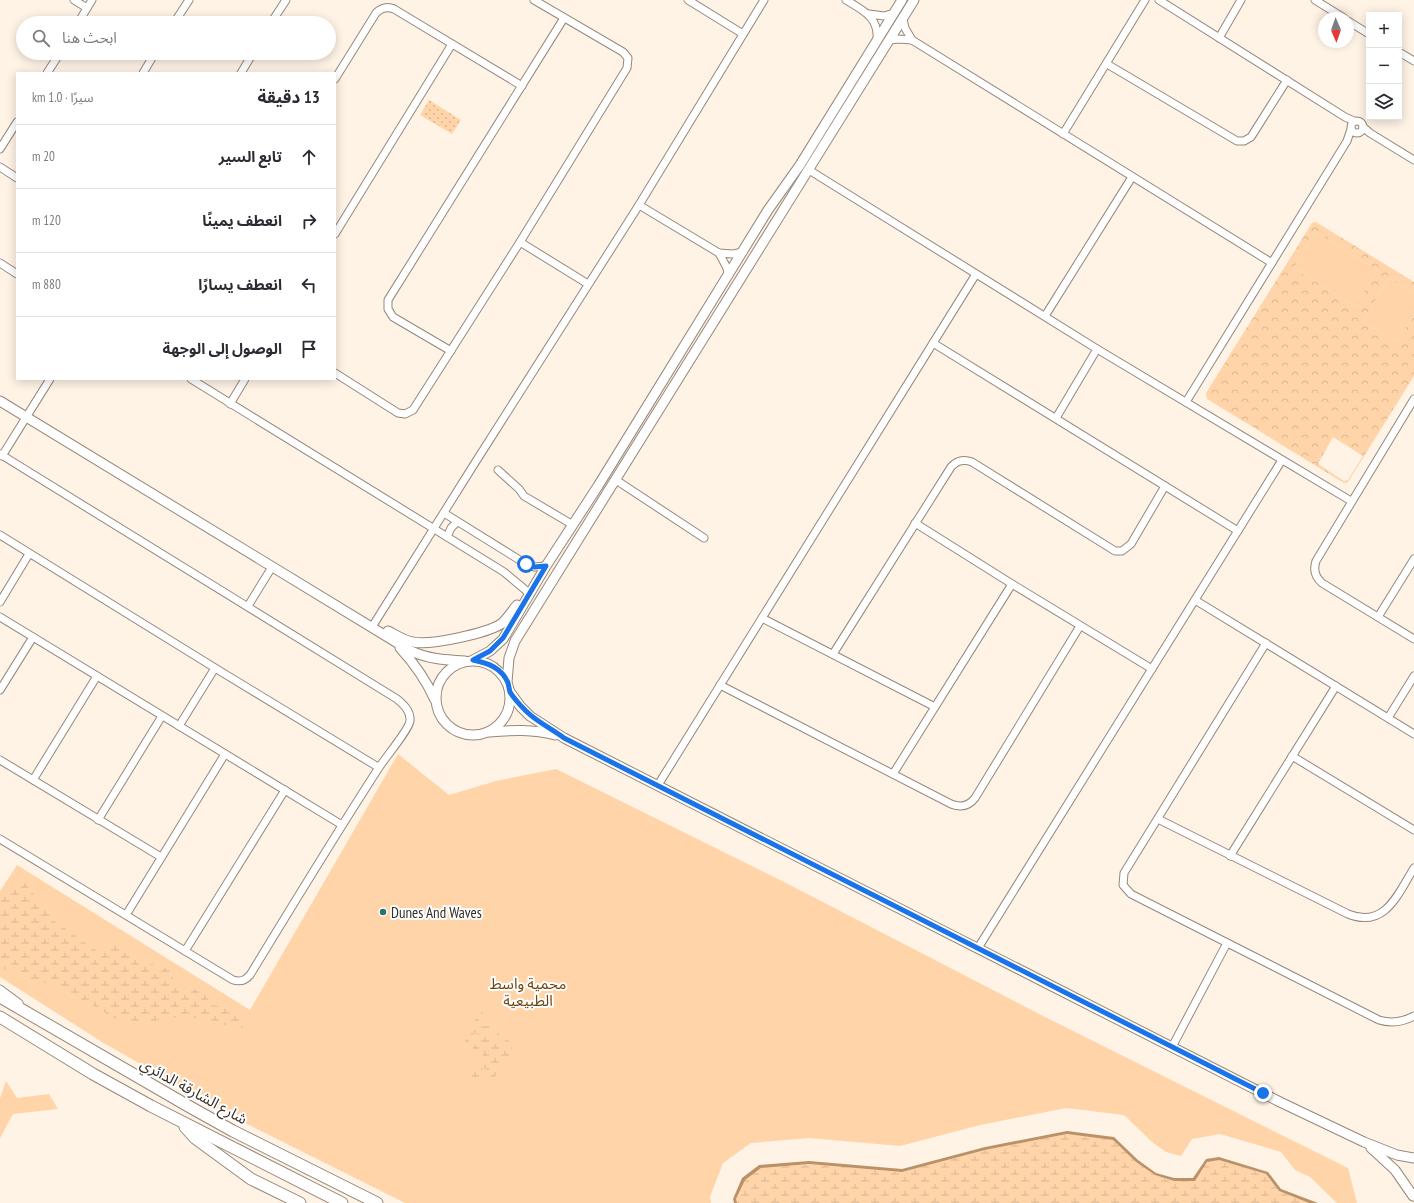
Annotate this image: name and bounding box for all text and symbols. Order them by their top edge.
north arrow [1318,12,1354,48]
map controls [1366,12,1402,120]
button: + [1366,12,1402,48]
search box [16,16,336,60]
icon: search [30,27,52,49]
text: ابحث هنا [62,28,117,47]
button: − [1366,48,1402,84]
button: layers [1366,84,1402,120]
text: 13 دقيقة [257,86,320,108]
text: سيرًا · 1.0 km [32,89,94,106]
icon: ahead [298,146,320,168]
text: تابع السير [219,147,282,166]
text: 20 m [32,148,55,165]
icon: right [298,210,320,232]
text: انعطف يمينًا [202,211,282,230]
text: 120 m [32,212,61,229]
icon: left [298,274,320,296]
text: انعطف يسارًا [198,275,282,294]
text: 880 m [32,276,61,293]
icon: arrive [298,338,320,360]
text: الوصول إلى الوجهة [163,339,282,358]
route start [517,555,535,573]
place label: Dunes And Waves [391,903,482,922]
marker: Dunes And Waves [378,907,388,917]
park label: محمية واسط الطبيعية [490,974,566,1010]
street label: شارع الشارقة الدائري [136,1054,251,1131]
route end [1254,1084,1272,1102]

